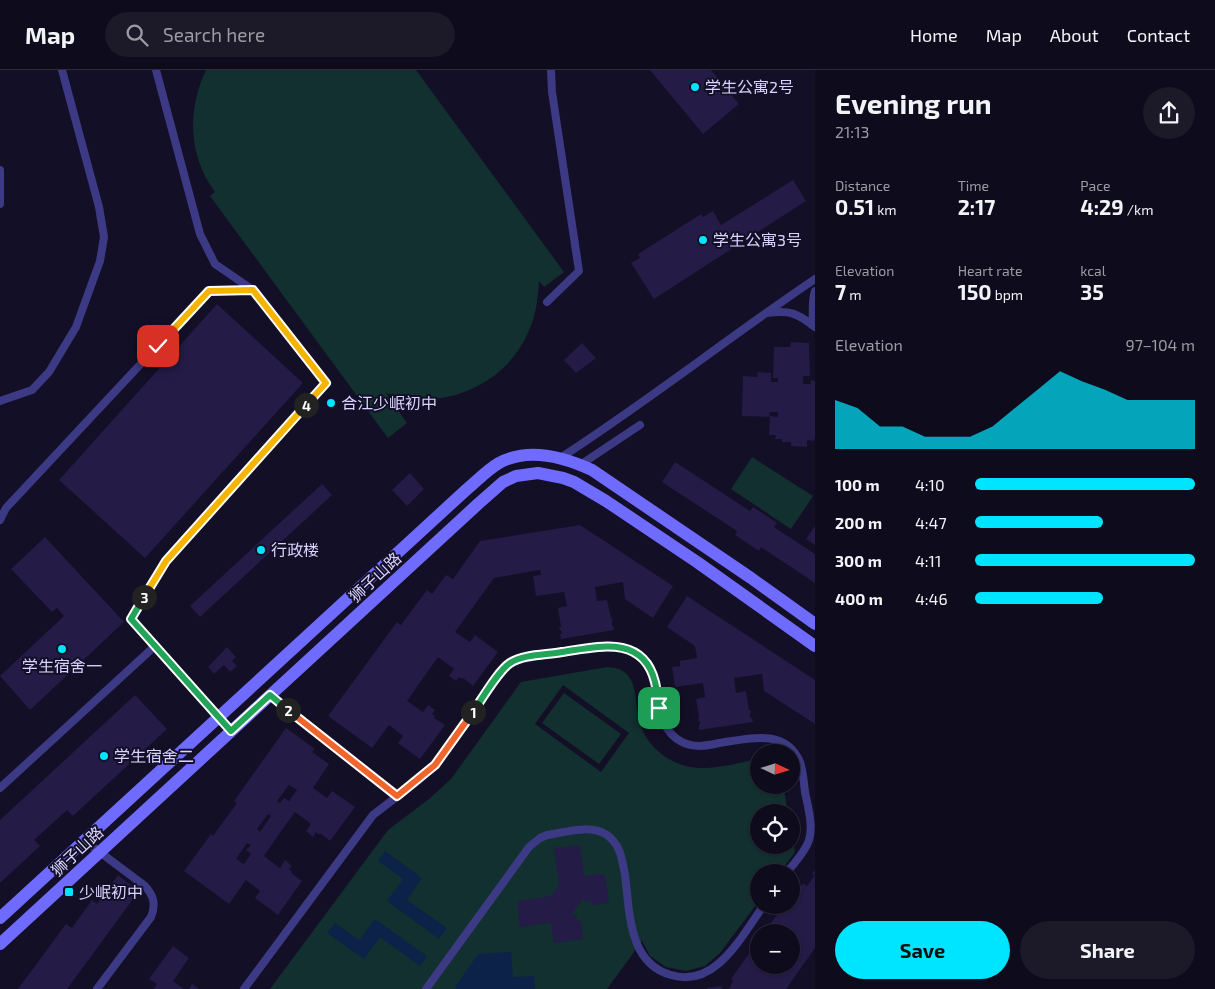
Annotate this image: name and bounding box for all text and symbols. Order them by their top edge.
search box [105,12,455,57]
text: Map [25,20,75,49]
icon: search [123,21,151,49]
text: Search here [163,23,265,46]
text: Home [910,24,958,46]
text: Map [986,24,1022,46]
text: About [1050,24,1099,46]
text: Contact [1127,24,1190,46]
place label: 学生公寓2号 [705,77,794,96]
marker: 学生公寓2号 [689,81,701,93]
text: Evening run [835,86,992,120]
button: share [1143,87,1195,139]
text: 21:13 [835,122,869,141]
text: Distance [835,177,890,194]
text: Time [958,177,989,194]
text: Pace [1080,177,1110,194]
text: 0.51 [835,194,874,219]
text: 2:17 [958,194,995,219]
text: 4:29 [1080,194,1124,219]
text: km [874,201,897,218]
text: /km [1124,201,1153,218]
place label: 学生公寓3号 [713,230,802,249]
marker: 学生公寓3号 [697,234,709,246]
text: Elevation [835,262,894,279]
text: Heart rate [958,262,1022,279]
text: kcal [1080,262,1106,279]
text: 7 [835,279,846,304]
text: 150 [958,279,992,304]
text: 35 [1080,279,1104,304]
text: m [846,286,861,303]
text: bpm [992,286,1023,303]
pin [137,325,179,367]
icon: check [144,332,172,360]
text: Elevation [835,335,903,354]
text: 97–104 m [1126,335,1195,354]
pin: 4 [294,392,318,418]
place label: 合江少岷初中 [341,393,437,412]
text: 4 [302,397,311,414]
marker: 合江少岷初中 [325,397,337,409]
text: 100 m [835,475,880,494]
text: 4:10 [915,475,945,494]
text: 200 m [835,513,882,532]
text: 4:47 [915,513,947,532]
place label: 行政楼 [271,540,319,559]
marker: 行政楼 [255,544,267,556]
street label: 狮子山路 [345,548,405,605]
text: 300 m [835,551,882,570]
text: 4:11 [915,551,941,570]
pin: 3 [132,584,156,610]
text: 3 [141,589,148,606]
text: 400 m [835,589,883,608]
text: 4:46 [915,589,948,608]
marker: 学生宿舍一 [56,643,68,655]
place label: 学生宿舍一 [22,656,102,675]
pin [638,687,680,729]
icon: arrive [645,694,673,722]
pin: 2 [276,698,300,722]
pin: 1 [460,700,486,724]
text: 2 [284,702,293,719]
text: 1 [470,704,477,721]
north arrow [750,744,800,794]
map controls [750,744,800,974]
place label: 学生宿舍二 [114,746,194,765]
marker: 学生宿舍二 [98,750,110,762]
button: locate [750,804,800,854]
street label: 狮子山路 [47,822,107,879]
button: + [750,864,800,914]
place label: 少岷初中 [79,882,143,901]
marker: 少岷初中 [63,886,75,898]
button: Save [835,921,1010,979]
button: Share [1020,921,1195,979]
button: − [750,924,800,974]

